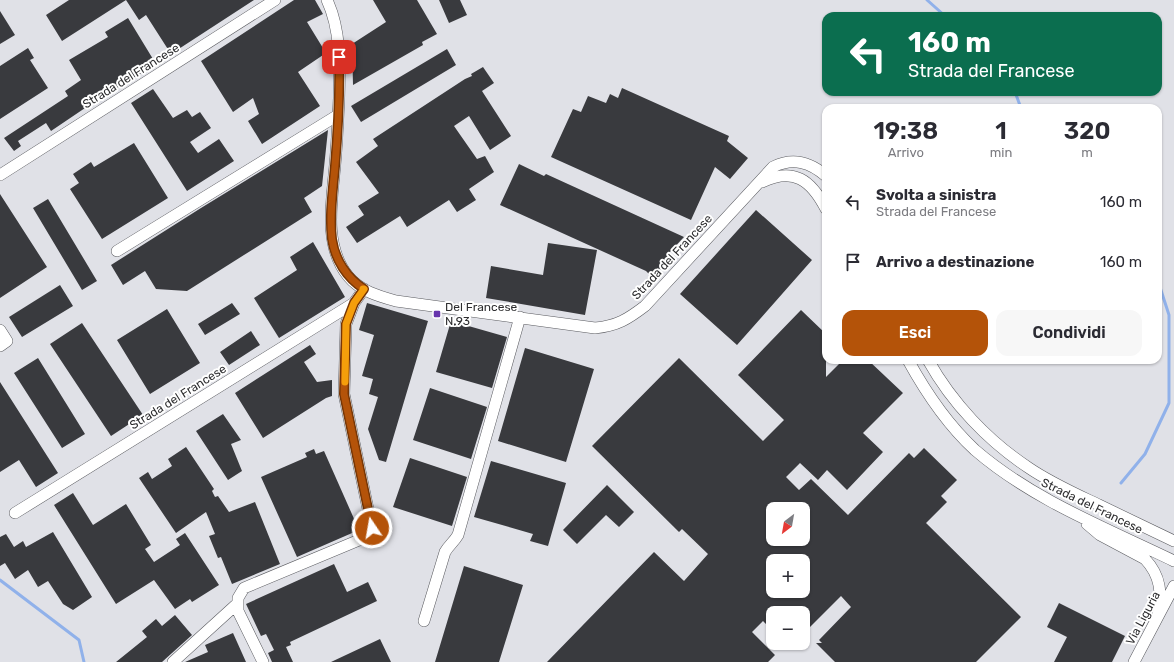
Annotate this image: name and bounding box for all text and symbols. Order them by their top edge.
text: 160 m [908,26,991,59]
icon: left [842,28,894,80]
street label: Strada del Francese [80,40,182,111]
pin [322,40,356,74]
icon: arrive [328,46,350,68]
text: Strada del Francese [908,60,1075,82]
text: 19:38 [873,117,938,145]
text: 1 [995,117,1007,145]
text: 320 [1064,117,1111,145]
text: Arrivo [888,145,924,160]
text: min [990,145,1012,160]
text: m [1081,145,1093,160]
text: Svolta a sinistra [876,186,996,204]
icon: left [842,191,864,213]
text: 160 m [1100,193,1142,211]
text: Strada del Francese [876,204,996,219]
street label: Strada del Francese [629,211,715,302]
icon: arrive [842,251,864,273]
text: Arrivo a destinazione [876,253,1034,271]
text: 160 m [1100,253,1142,271]
place label: Del Francese N.93 [445,300,518,328]
marker: Del Francese N.93 [432,309,442,319]
button: Esci [842,310,988,356]
button: Condividi [996,310,1142,356]
street label: Strada del Francese [127,361,229,432]
street label: Strada del Francese [1039,475,1145,537]
north arrow [766,502,810,546]
map controls [766,502,810,650]
position arrow [351,507,393,549]
button: + [766,554,810,598]
street label: Via Liguria [1123,589,1163,647]
button: − [766,606,810,650]

